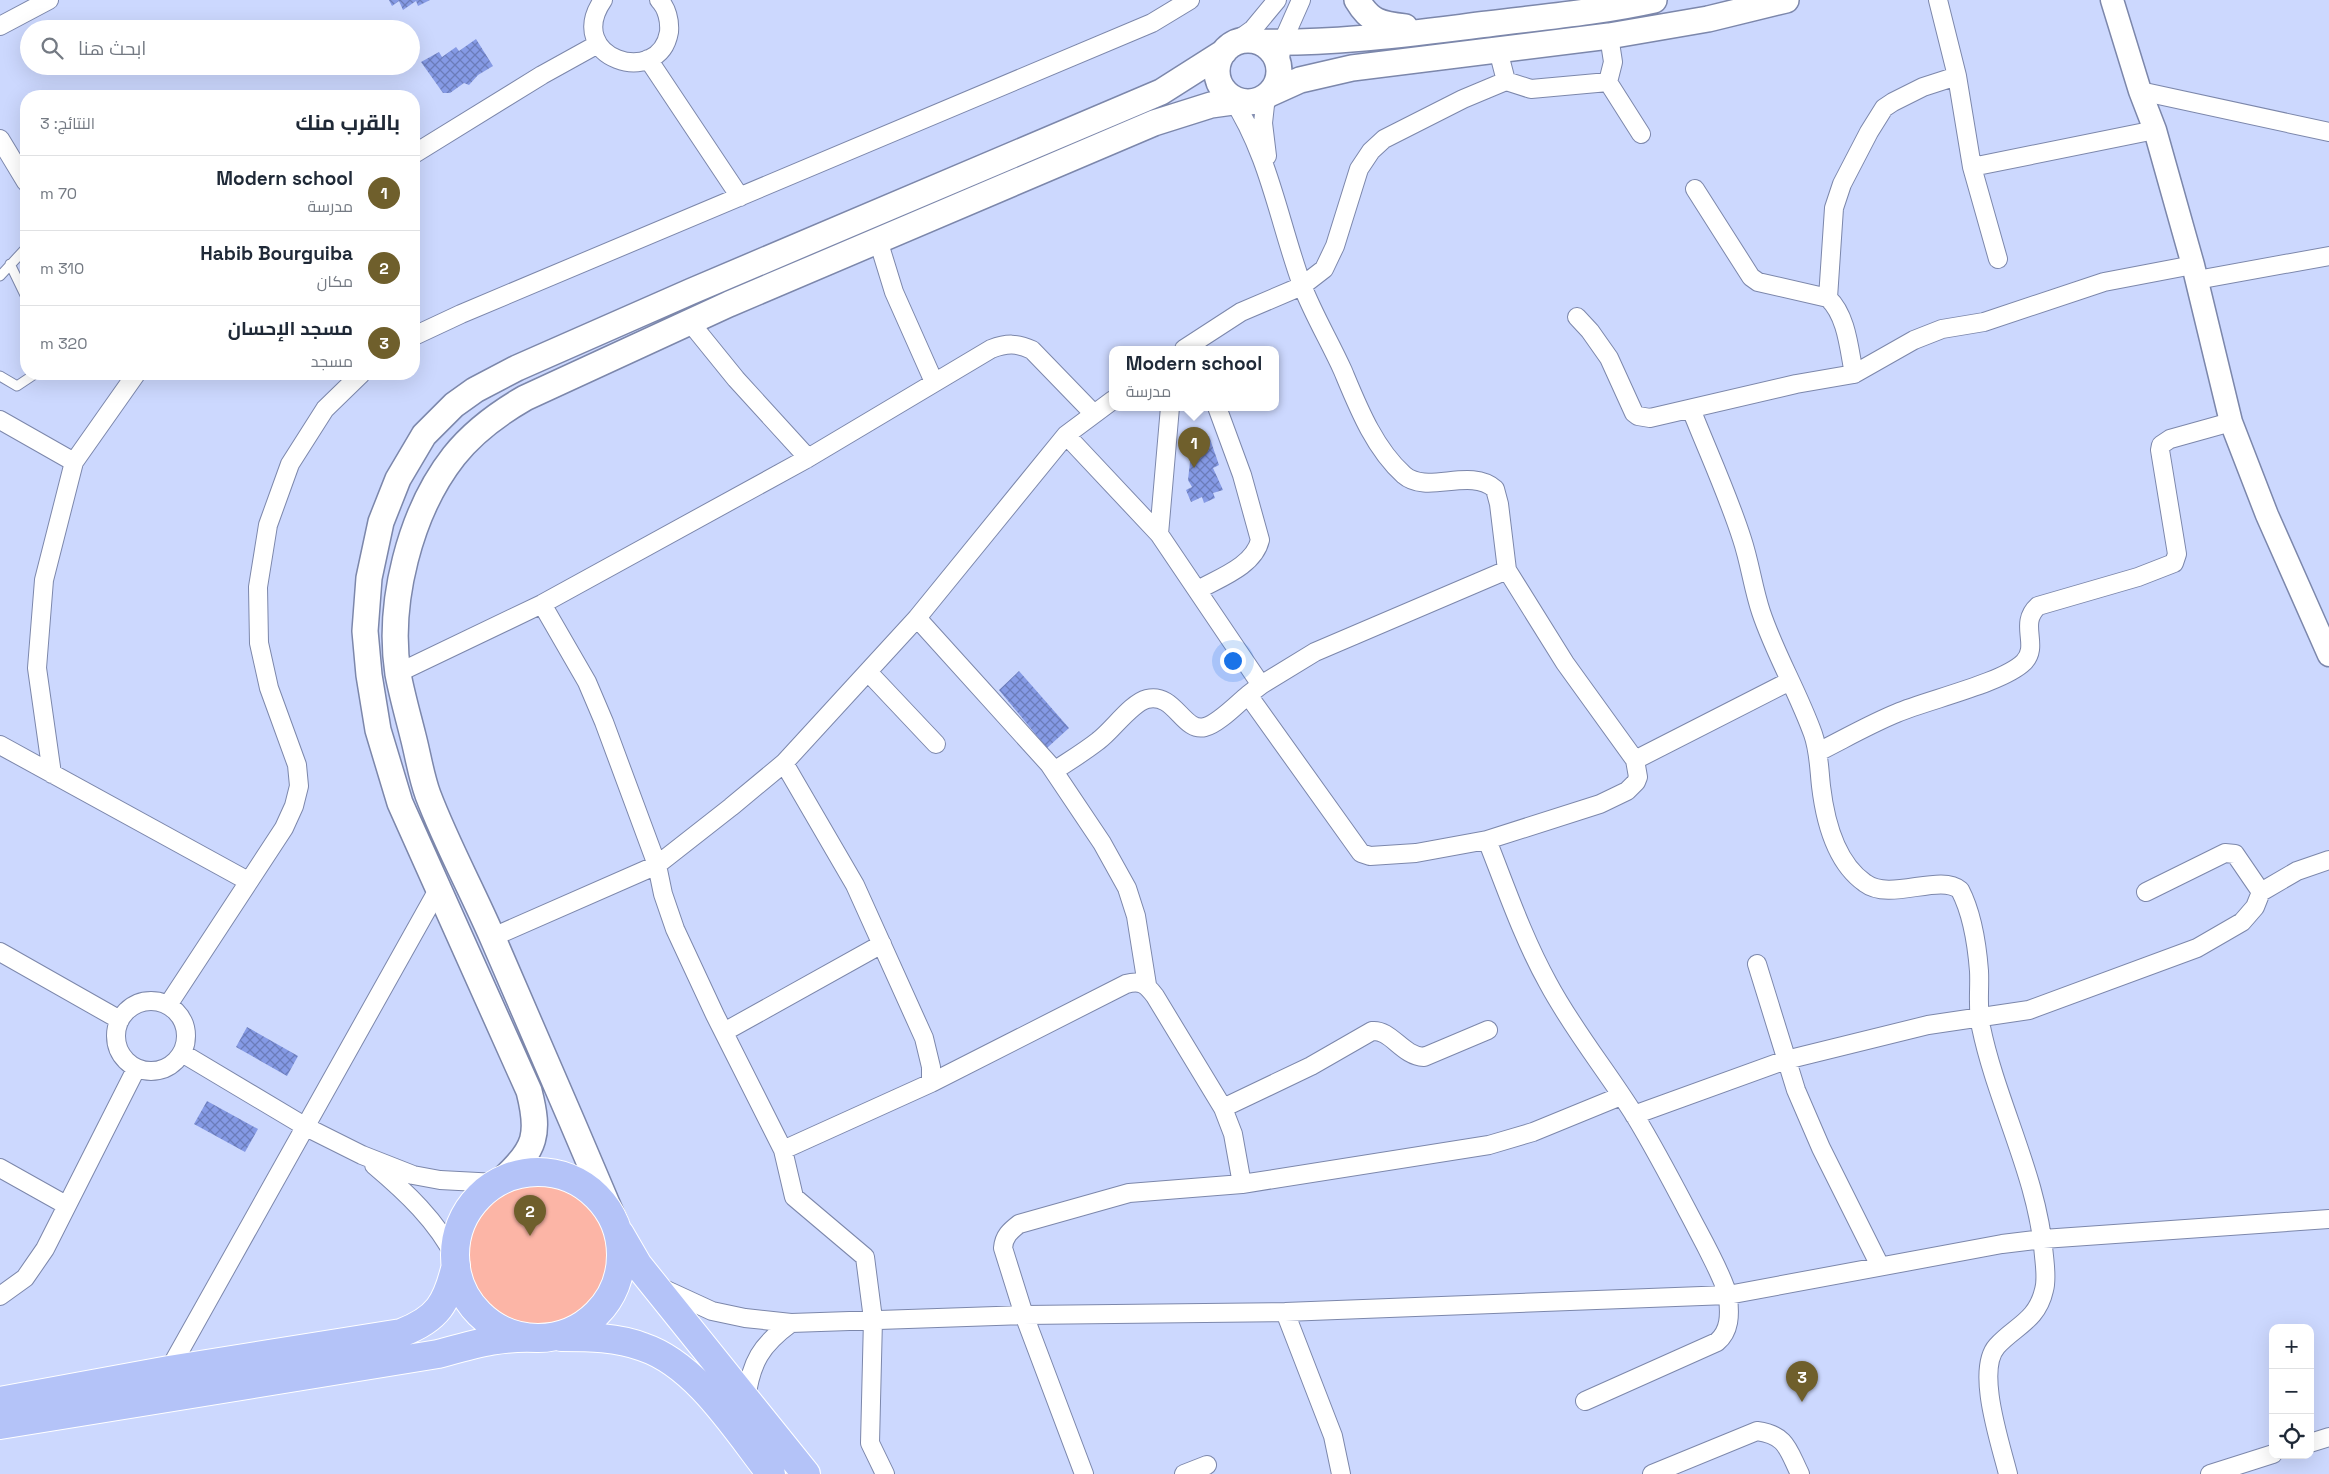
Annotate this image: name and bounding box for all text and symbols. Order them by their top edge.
search box [20,20,420,75]
icon: search [38,34,66,62]
text: ابحث هنا [78,36,146,61]
text: بالقرب منك [296,109,400,136]
text: النتائج: 3 [40,113,95,134]
text: Modern school [216,166,353,191]
text: 70 m [40,183,77,204]
text: 1 [380,183,388,204]
text: مدرسة [307,196,353,217]
text: Habib Bourguiba [200,241,353,266]
text: 310 m [40,258,84,279]
text: 2 [379,258,389,279]
text: مكان [317,271,353,292]
text: مسجد الإحسان [228,316,353,341]
text: 320 m [40,333,87,354]
text: 3 [379,333,389,354]
popup [1109,346,1279,411]
text: مسجد [311,351,353,372]
text: Modern school [1126,351,1262,376]
text: مدرسة [1126,381,1171,402]
pin: 1 [1178,427,1210,468]
your location [1220,648,1246,674]
pin: 2 [514,1195,546,1236]
map controls [2269,1324,2314,1459]
button: + [2269,1324,2314,1369]
pin: 3 [1786,1361,1818,1402]
button: − [2269,1369,2314,1414]
button: locate [2269,1414,2314,1459]

